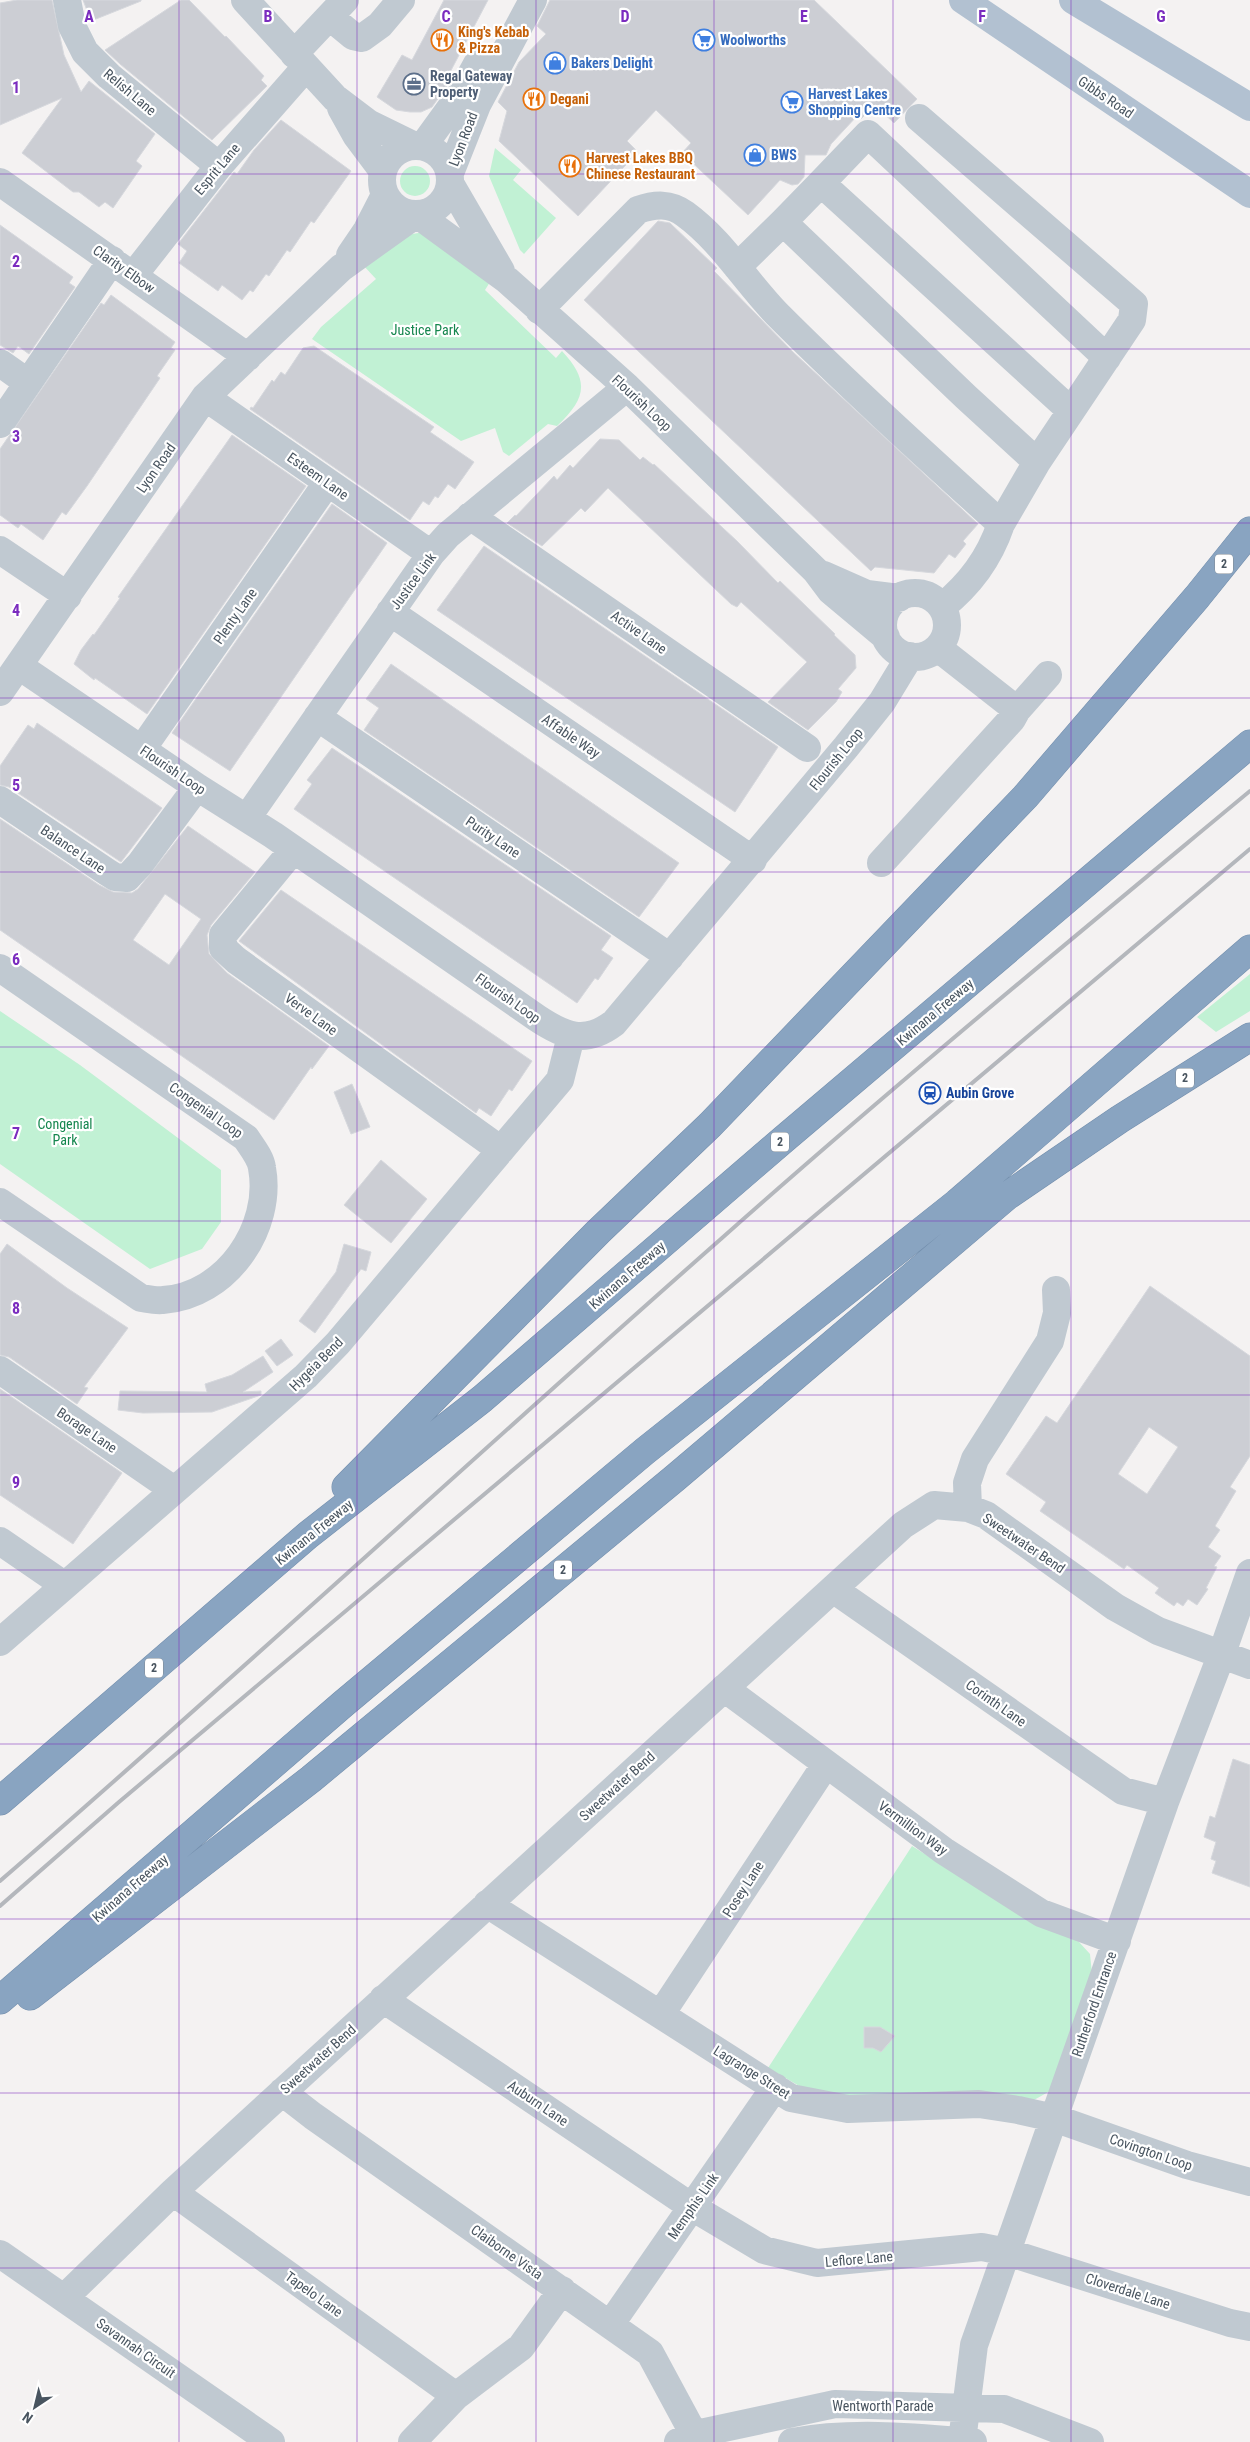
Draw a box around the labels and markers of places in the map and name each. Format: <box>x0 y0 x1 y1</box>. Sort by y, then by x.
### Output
place label: King's Kebab & Pizza <box>458 24 529 56</box>
restaurant icon: King's Kebab & Pizza <box>430 28 454 52</box>
supermarket icon: Woolworths <box>692 28 716 52</box>
place label: Woolworths <box>720 32 786 48</box>
shop icon: Bakers Delight <box>543 51 567 75</box>
place label: Bakers Delight <box>571 55 653 71</box>
place label: Regal Gateway Property <box>430 68 513 100</box>
office icon: Regal Gateway Property <box>402 72 426 96</box>
place label: Harvest Lakes Shopping Centre <box>808 86 901 118</box>
restaurant icon: Degani <box>522 87 546 111</box>
supermarket icon: Harvest Lakes Shopping Centre <box>780 90 804 114</box>
place label: Degani <box>550 91 589 107</box>
shop icon: BWS <box>743 143 767 167</box>
place label: BWS <box>771 147 797 163</box>
place label: Harvest Lakes BBQ Chinese Restaurant <box>586 150 695 182</box>
restaurant icon: Harvest Lakes BBQ Chinese Restaurant <box>558 154 582 178</box>
station icon: Aubin Grove <box>918 1081 942 1105</box>
place label: Aubin Grove <box>946 1085 1014 1101</box>

